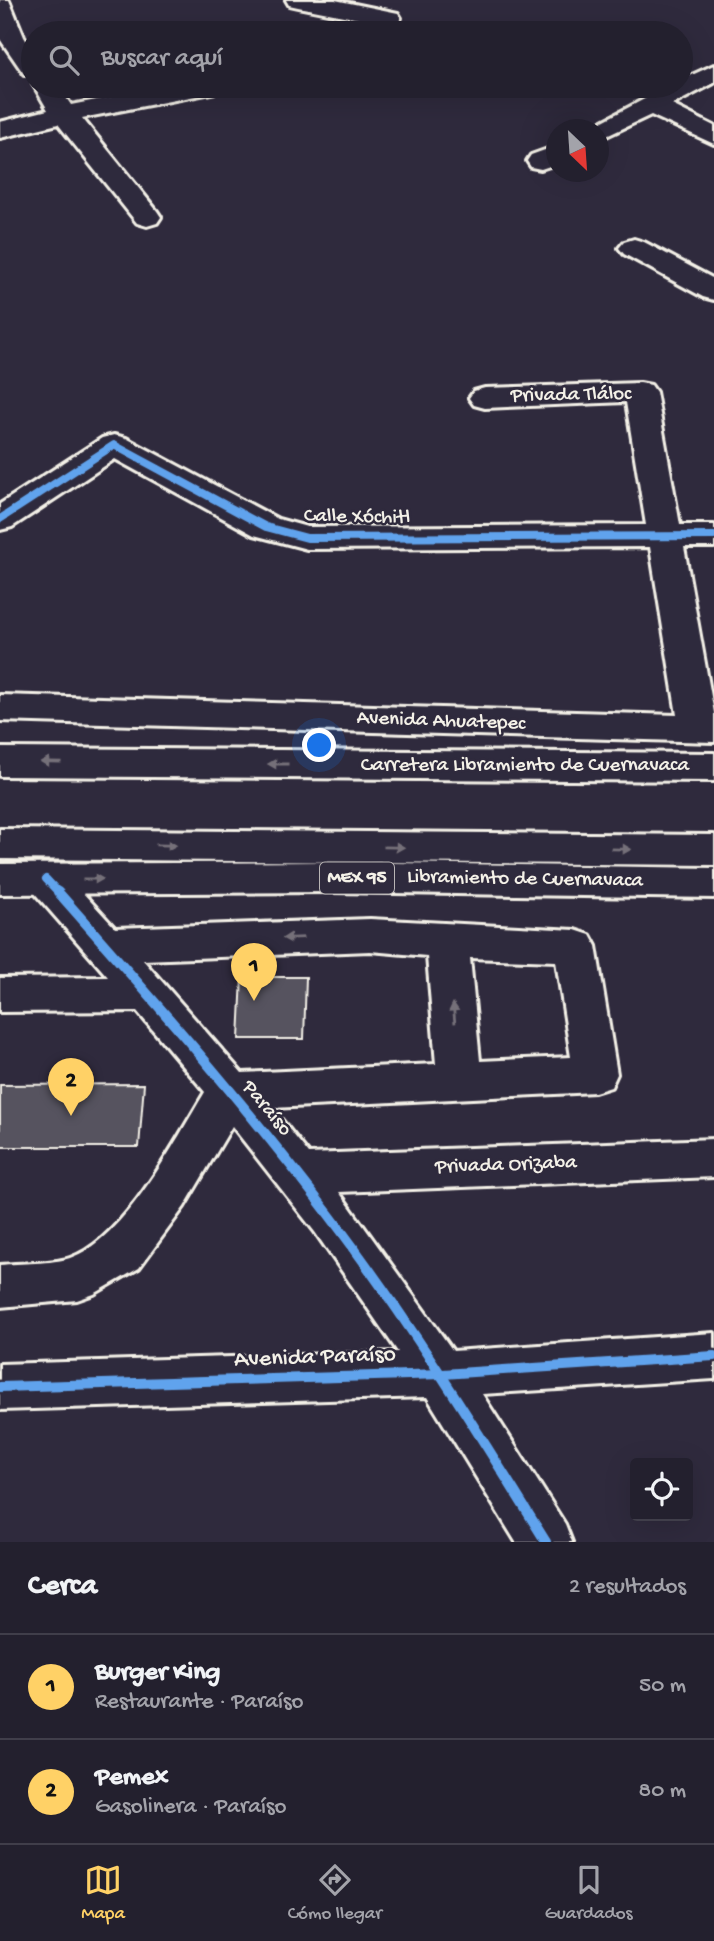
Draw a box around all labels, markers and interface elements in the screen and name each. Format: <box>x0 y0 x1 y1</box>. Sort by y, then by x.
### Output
search box <box>21 21 693 98</box>
icon: search <box>45 41 83 79</box>
text: Buscar aquí <box>101 44 223 75</box>
north arrow <box>546 119 609 182</box>
street label: Privada Tláloc <box>510 382 632 410</box>
street label: Calle Xóchitl <box>304 505 410 531</box>
street label: Avenida Ahuatepec <box>356 707 527 737</box>
your location <box>302 728 336 762</box>
street label: Carretera Libramiento de Cuernavaca <box>361 754 691 779</box>
one-way arrow <box>40 756 62 768</box>
one-way arrow <box>267 758 289 770</box>
one-way arrow <box>155 839 177 851</box>
one-way arrow <box>383 841 405 853</box>
one-way arrow <box>610 843 632 855</box>
road number: MEX 95 <box>320 862 394 894</box>
street label: Libramiento de Cuernavaca <box>407 865 645 895</box>
one-way arrow <box>82 873 104 885</box>
one-way arrow <box>281 932 303 944</box>
pin: 1 <box>231 943 277 1001</box>
one-way arrow <box>448 1002 459 1024</box>
pin: 2 <box>48 1058 94 1116</box>
street label: Paraíso <box>235 1075 297 1142</box>
street label: Privada Orizaba <box>434 1151 579 1181</box>
street label: Avenida Paraíso <box>234 1341 396 1375</box>
map controls <box>630 1458 693 1521</box>
button: locate <box>630 1458 693 1521</box>
text: Cerca <box>28 1570 97 1605</box>
text: 2 resultados <box>569 1574 686 1601</box>
text: Burger King <box>95 1658 220 1689</box>
text: 1 <box>46 1673 56 1700</box>
text: 50 m <box>639 1673 686 1700</box>
text: Restaurante · Paraíso <box>95 1689 303 1716</box>
text: Pemex <box>95 1763 168 1794</box>
text: 2 <box>45 1778 57 1805</box>
text: 80 m <box>639 1778 686 1805</box>
text: Gasolinera · Paraíso <box>95 1794 286 1821</box>
tab: Mapa <box>81 1861 125 1926</box>
tab: Cómo llegar <box>288 1861 382 1926</box>
tab: Guardados <box>545 1861 633 1926</box>

